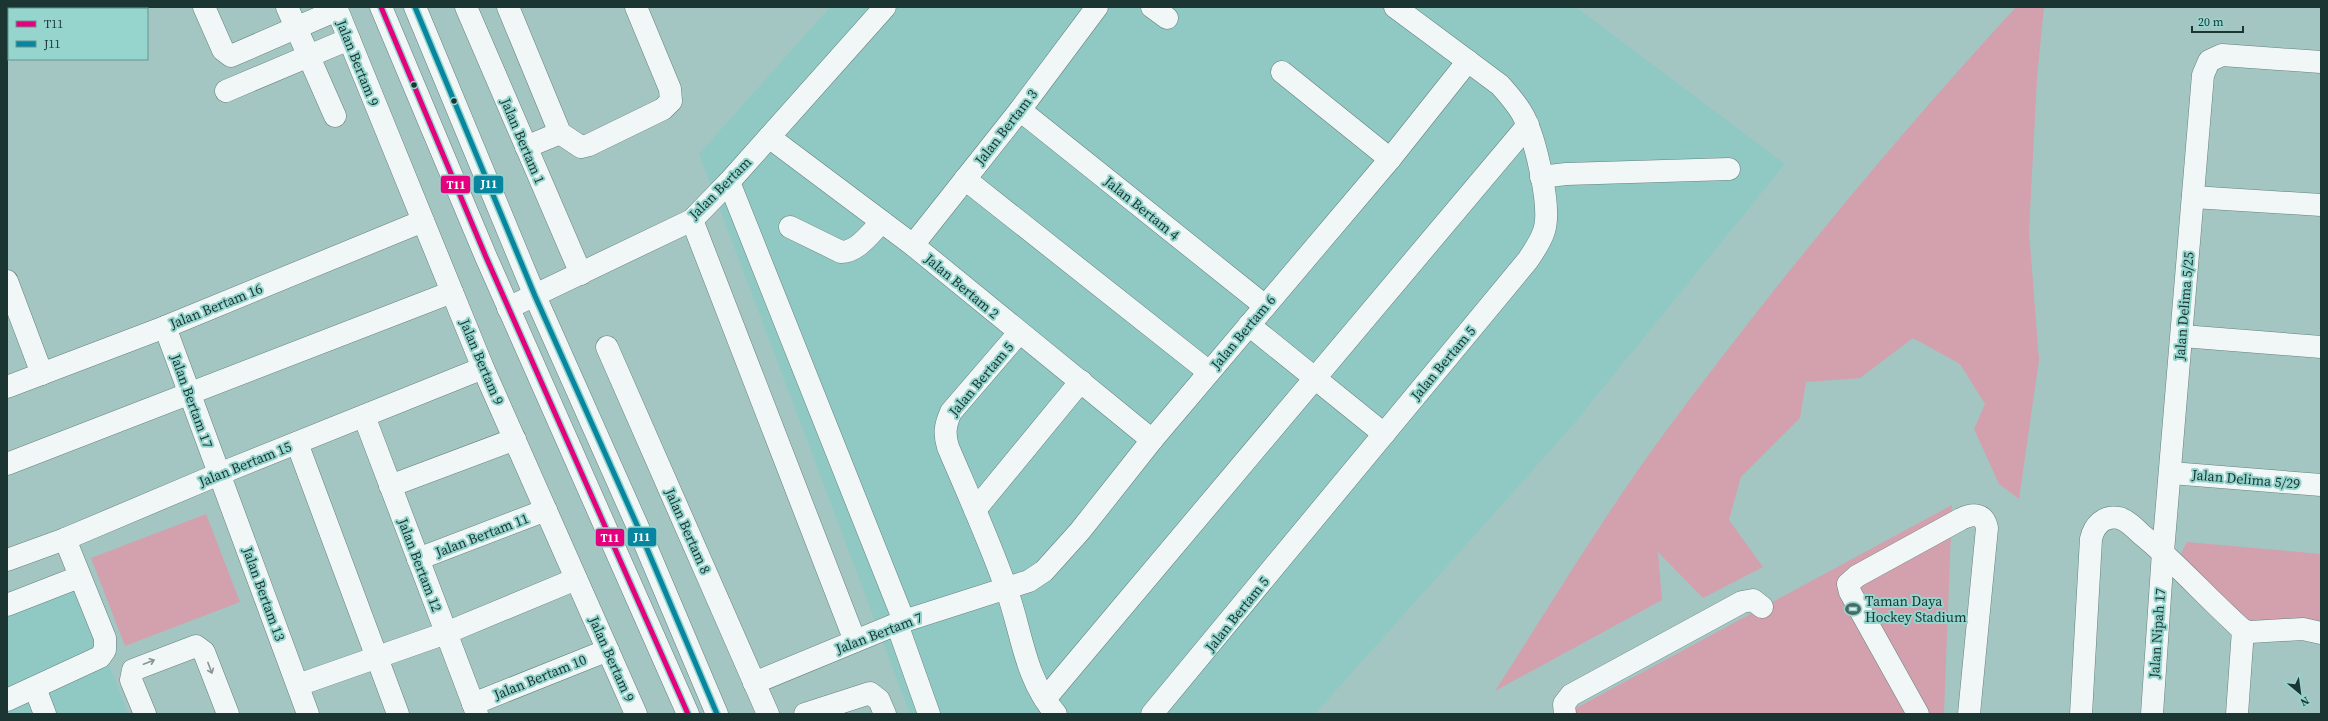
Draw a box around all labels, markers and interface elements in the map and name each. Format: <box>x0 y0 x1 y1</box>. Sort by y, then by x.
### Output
legend <box>8 8 148 60</box>
scale bar <box>2192 8 2243 34</box>
text: 20 m <box>2198 14 2224 30</box>
text: T11 <box>44 16 63 32</box>
street label: Jalan Bertam 9 <box>331 16 384 109</box>
text: J11 <box>43 36 61 52</box>
unlabelled marker <box>409 80 419 90</box>
street label: Jalan Bertam 3 <box>969 85 1042 170</box>
street label: Jalan Bertam 1 <box>496 94 550 187</box>
unlabelled marker <box>449 96 459 106</box>
street label: Jalan Bertam <box>684 152 756 224</box>
street label: Jalan Bertam 4 <box>1099 171 1184 245</box>
line badge: T11 <box>440 175 471 194</box>
line badge: J11 <box>473 175 504 194</box>
text: J11 <box>480 177 497 192</box>
text: T11 <box>447 178 465 193</box>
street label: Jalan Bertam 2 <box>920 248 1003 323</box>
street label: Jalan Delima 5/25 <box>2169 251 2199 362</box>
street label: Jalan Bertam 16 <box>166 278 265 334</box>
street label: Jalan Bertam 6 <box>1205 291 1280 374</box>
street label: Jalan Bertam 9 <box>455 315 509 408</box>
street label: Jalan Bertam 5 <box>1405 322 1480 405</box>
street label: Jalan Bertam 5 <box>943 338 1018 421</box>
street label: Jalan Bertam 17 <box>165 350 218 451</box>
street label: Jalan Bertam 15 <box>195 436 294 492</box>
street label: Jalan Delima 5/29 <box>2190 464 2301 494</box>
street label: Jalan Bertam 8 <box>660 484 716 577</box>
street label: Jalan Bertam 11 <box>432 508 532 562</box>
street label: Jalan Bertam 12 <box>393 515 447 615</box>
line badge: J11 <box>627 527 657 547</box>
line badge: T11 <box>595 528 625 547</box>
text: J11 <box>633 530 650 545</box>
text: T11 <box>601 531 619 546</box>
street label: Jalan Bertam 13 <box>237 543 290 644</box>
street label: Jalan Bertam 5 <box>1200 572 1274 657</box>
street label: Jalan Nipah 17 <box>2144 587 2170 680</box>
place label: Taman Daya Hockey Stadium <box>1865 591 1967 627</box>
sports icon: Taman Daya Hockey Stadium <box>1844 600 1862 618</box>
street label: Jalan Bertam 7 <box>832 607 925 659</box>
street label: Jalan Bertam 9 <box>584 612 640 705</box>
street label: Jalan Bertam 10 <box>490 649 589 705</box>
one-way arrow <box>142 658 154 666</box>
one-way arrow <box>207 662 215 674</box>
north arrow <box>2280 673 2320 713</box>
text: N <box>2297 693 2312 710</box>

